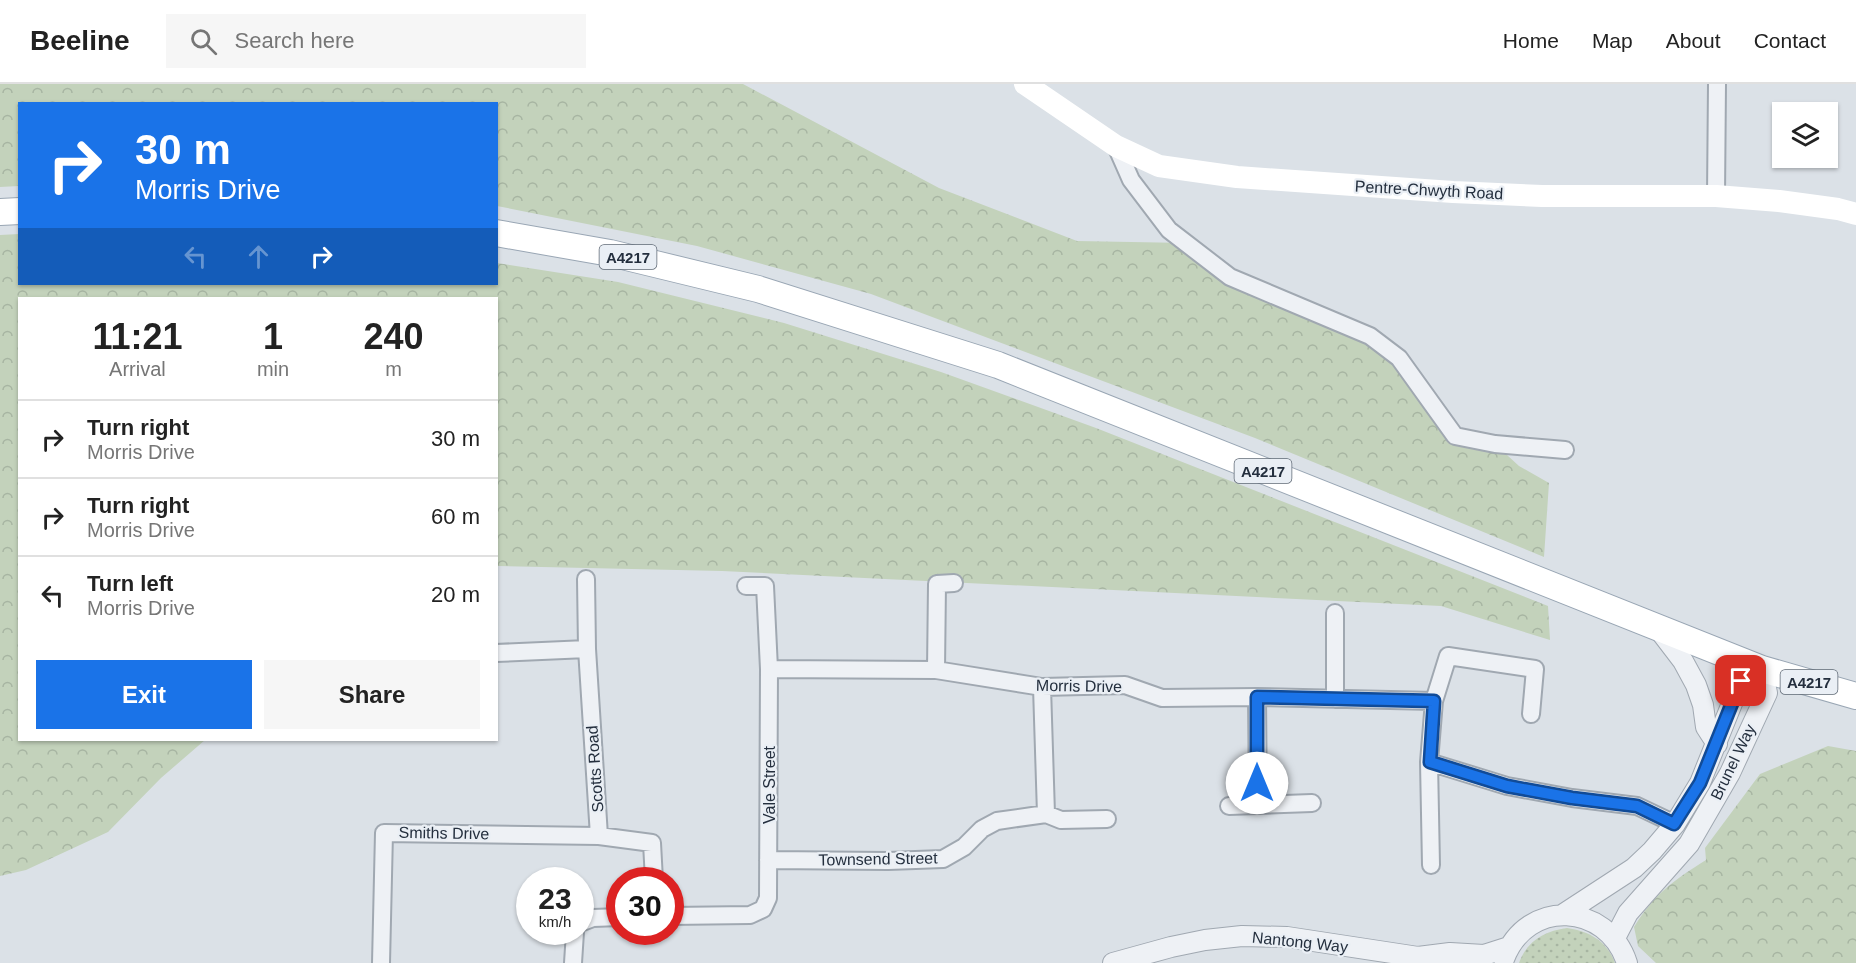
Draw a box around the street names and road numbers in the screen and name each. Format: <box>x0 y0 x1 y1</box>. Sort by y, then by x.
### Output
street label: Pentre-Chwyth Road <box>1354 178 1504 202</box>
road number: A4217 <box>600 245 656 269</box>
road number: A4217 <box>1234 459 1292 483</box>
road number: A4217 <box>1780 670 1838 694</box>
street label: Morris Drive <box>1036 677 1122 695</box>
street label: Brunel Way <box>1707 721 1759 803</box>
street label: Scotts Road <box>583 725 607 813</box>
street label: Vale Street <box>761 745 778 824</box>
street label: Smiths Drive <box>399 824 490 842</box>
street label: Townsend Street <box>818 849 938 869</box>
street label: Nantong Way <box>1251 929 1349 955</box>

